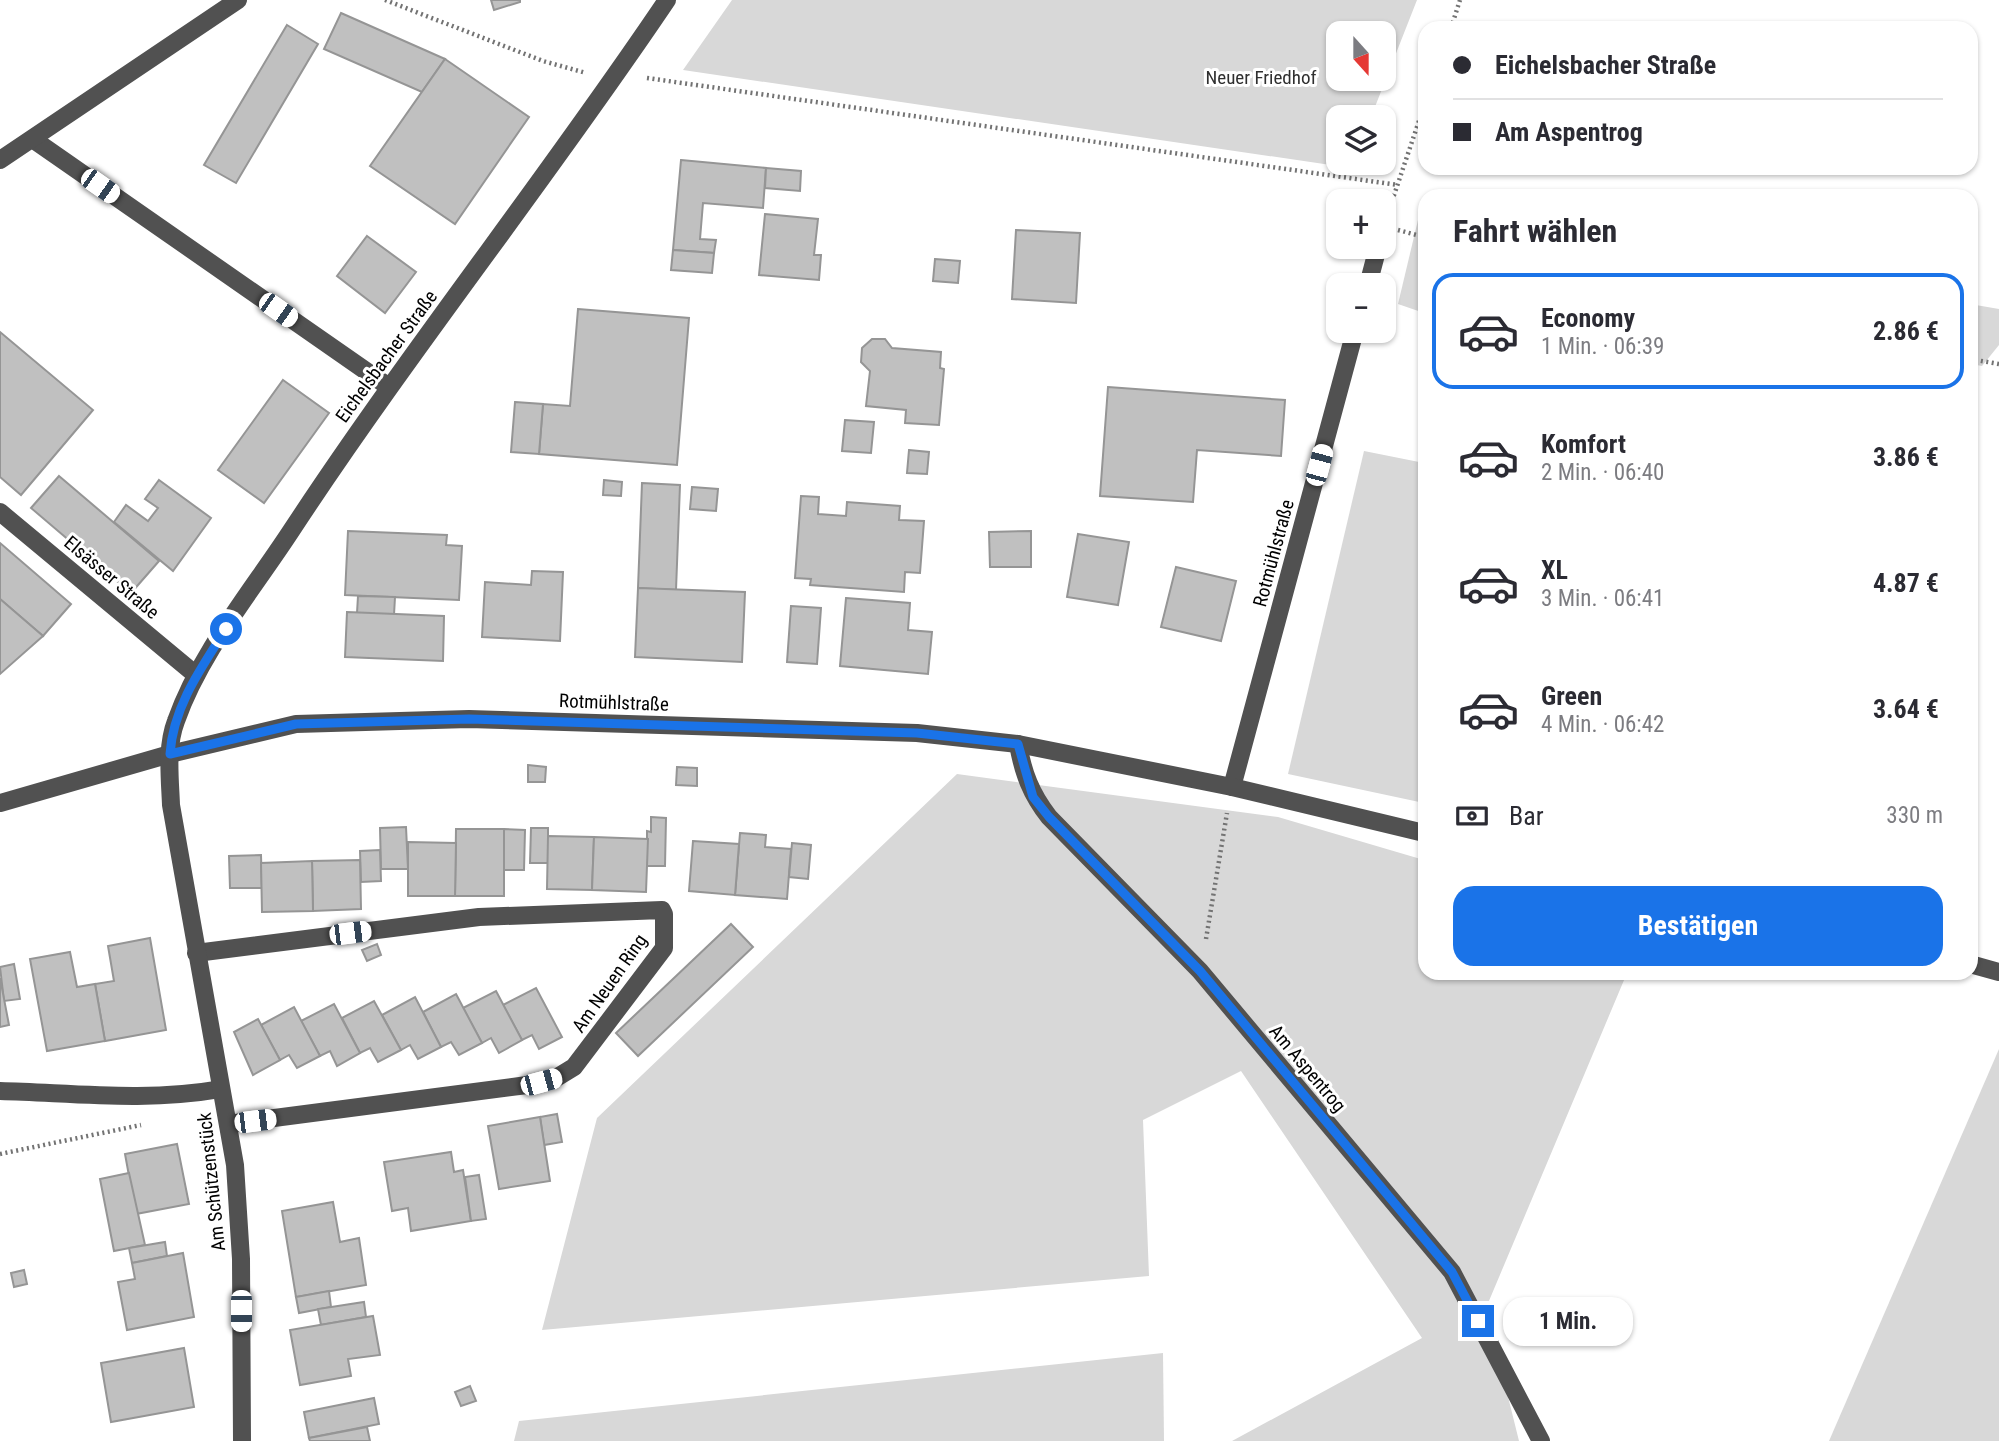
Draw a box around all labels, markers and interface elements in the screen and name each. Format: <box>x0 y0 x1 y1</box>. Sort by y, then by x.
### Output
north arrow <box>1326 21 1396 91</box>
map controls <box>1326 21 1396 343</box>
text: Eichelsbacher Straße <box>1495 50 1716 80</box>
park label: Neuer Friedhof <box>1205 66 1317 89</box>
button: layers <box>1326 105 1396 175</box>
text: Am Aspentrog <box>1495 117 1643 147</box>
car <box>77 165 124 207</box>
button: + <box>1326 189 1396 259</box>
text: Fahrt wählen <box>1453 212 1617 250</box>
button: − <box>1326 273 1396 343</box>
street label: Eichelsbacher Straße <box>331 286 442 427</box>
car <box>255 289 302 331</box>
icon: car <box>1457 300 1520 363</box>
text: Economy <box>1541 303 1635 333</box>
text: 2.86 € <box>1873 316 1939 346</box>
text: 1 Min. · 06:39 <box>1541 333 1664 360</box>
icon: car <box>1457 426 1520 489</box>
text: Komfort <box>1541 429 1626 459</box>
car <box>1304 442 1335 488</box>
text: 3.86 € <box>1873 442 1939 472</box>
text: 2 Min. · 06:40 <box>1541 459 1664 486</box>
street label: Rotmühlstraße <box>1248 497 1299 609</box>
street label: Elsässer Straße <box>60 531 164 624</box>
icon: car <box>1457 552 1520 615</box>
text: XL <box>1541 555 1568 585</box>
text: 4.87 € <box>1873 568 1939 598</box>
text: 3 Min. · 06:41 <box>1541 585 1664 612</box>
route start <box>210 613 242 645</box>
icon: car <box>1457 678 1520 741</box>
text: Green <box>1541 681 1602 711</box>
street label: Rotmühlstraße <box>559 689 669 716</box>
text: 3.64 € <box>1873 694 1939 724</box>
text: 4 Min. · 06:42 <box>1541 711 1664 738</box>
icon: cash <box>1453 797 1491 835</box>
text: Bar <box>1509 801 1544 831</box>
text: 330 m <box>1886 802 1943 829</box>
button: Bestätigen <box>1453 886 1943 966</box>
car <box>328 920 373 946</box>
street label: Am Neuen Ring <box>567 930 652 1037</box>
street label: Am Aspentrog <box>1264 1020 1351 1117</box>
car <box>518 1066 565 1098</box>
car <box>233 1108 278 1134</box>
street label: Am Schützenstück <box>193 1111 230 1252</box>
car <box>231 1290 252 1332</box>
callout: 1 Min. <box>1502 1296 1632 1346</box>
route end <box>1462 1305 1494 1337</box>
text: 1 Min. <box>1539 1308 1597 1335</box>

